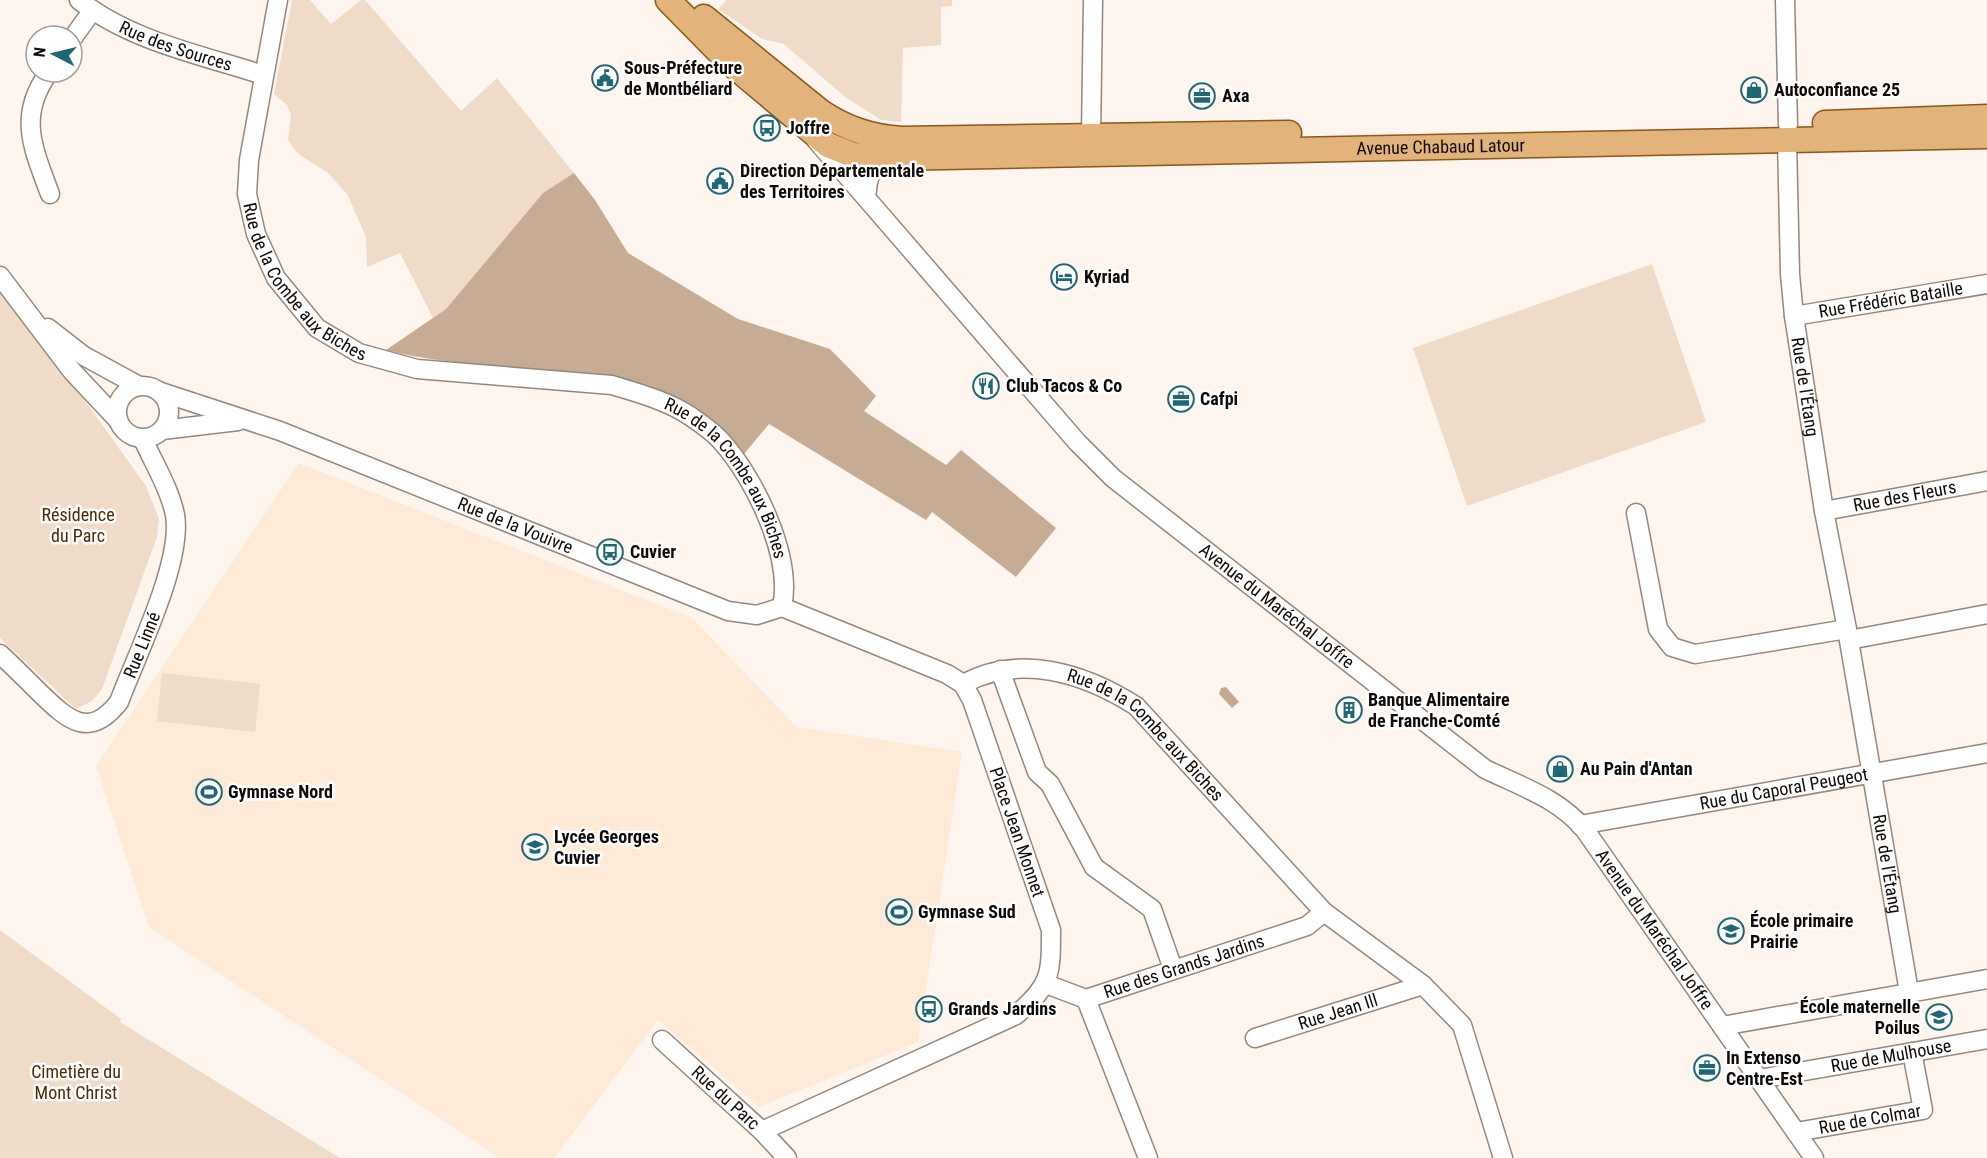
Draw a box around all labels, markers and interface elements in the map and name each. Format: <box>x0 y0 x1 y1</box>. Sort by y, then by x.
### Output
street label: Rue des Sources <box>116 16 235 75</box>
north arrow <box>24 24 84 84</box>
text: N <box>30 46 50 58</box>
place label: Sous-Préfecture de Montbéliard <box>624 57 743 99</box>
public building icon: Sous-Préfecture de Montbéliard <box>590 63 620 93</box>
shop icon: Autoconfiance 25 <box>1739 75 1769 105</box>
place label: Autoconfiance 25 <box>1774 79 1900 100</box>
office icon: Axa <box>1187 81 1217 111</box>
place label: Axa <box>1222 85 1249 106</box>
bus stop icon: Joffre <box>752 113 782 143</box>
place label: Joffre <box>786 117 830 138</box>
street label: Avenue Chabaud Latour <box>1356 134 1526 159</box>
place label: Direction Départementale des Territoires <box>740 160 924 202</box>
public building icon: Direction Départementale des Territoires <box>705 166 735 196</box>
street label: Rue de la Combe aux Biches <box>239 200 368 364</box>
hotel icon: Kyriad <box>1049 262 1079 292</box>
place label: Kyriad <box>1084 266 1130 287</box>
street label: Rue Frédéric Bataille <box>1817 277 1964 322</box>
street label: Rue de l'Étang <box>1787 336 1823 438</box>
restaurant icon: Club Tacos & Co <box>971 371 1001 401</box>
place label: Club Tacos & Co <box>1006 375 1122 396</box>
office icon: Cafpi <box>1166 384 1196 414</box>
place label: Cafpi <box>1200 388 1238 409</box>
street label: Rue de la Combe aux Biches <box>661 393 791 561</box>
street label: Rue des Fleurs <box>1851 476 1958 515</box>
street label: Rue de la Vouivre <box>455 493 576 558</box>
park label: Résidence du Parc <box>41 504 115 546</box>
bus stop icon: Cuvier <box>595 537 625 567</box>
street label: Avenue du Maréchal Joffre <box>1196 539 1359 673</box>
place label: Cuvier <box>630 541 676 562</box>
street label: Rue Linné <box>119 609 164 681</box>
street label: Rue de la Combe aux Biches <box>1065 664 1228 805</box>
place label: Banque Alimentaire de Franche-Comté <box>1368 689 1510 731</box>
building icon: Banque Alimentaire de Franche-Comté <box>1334 695 1364 725</box>
shop icon: Au Pain d'Antan <box>1545 754 1575 784</box>
place label: Au Pain d'Antan <box>1580 758 1693 779</box>
street label: Rue du Caporal Peugeot <box>1698 763 1869 814</box>
street label: Place Jean Monnet <box>985 764 1050 900</box>
sports icon: Gymnase Nord <box>194 777 224 807</box>
place label: Gymnase Nord <box>228 781 333 802</box>
street label: Rue de l'Étang <box>1869 813 1906 915</box>
place label: Lycée Georges Cuvier <box>554 826 659 868</box>
school or university icon: Lycée Georges Cuvier <box>520 832 550 862</box>
street label: Avenue du Maréchal Joffre <box>1592 845 1718 1013</box>
sports icon: Gymnase Sud <box>884 897 914 927</box>
place label: Gymnase Sud <box>918 901 1016 922</box>
place label: École primaire Prairie <box>1750 910 1854 952</box>
school or university icon: École primaire Prairie <box>1716 916 1746 946</box>
street label: Rue des Grands Jardins <box>1101 930 1267 1002</box>
street label: Rue Jean Ill <box>1295 989 1380 1034</box>
bus stop icon: Grands Jardins <box>914 994 944 1024</box>
place label: École maternelle Poilus <box>1800 996 1920 1038</box>
place label: Grands Jardins <box>948 998 1056 1019</box>
school or university icon: École maternelle Poilus <box>1924 1002 1954 1032</box>
street label: Rue de Mulhouse <box>1829 1034 1953 1076</box>
place label: In Extenso Centre-Est <box>1726 1047 1803 1089</box>
office icon: In Extenso Centre-Est <box>1692 1053 1722 1083</box>
park label: Cimetière du Mont Christ <box>31 1061 121 1103</box>
street label: Rue du Parc <box>688 1061 764 1134</box>
street label: Rue de Colmar <box>1817 1099 1923 1138</box>

